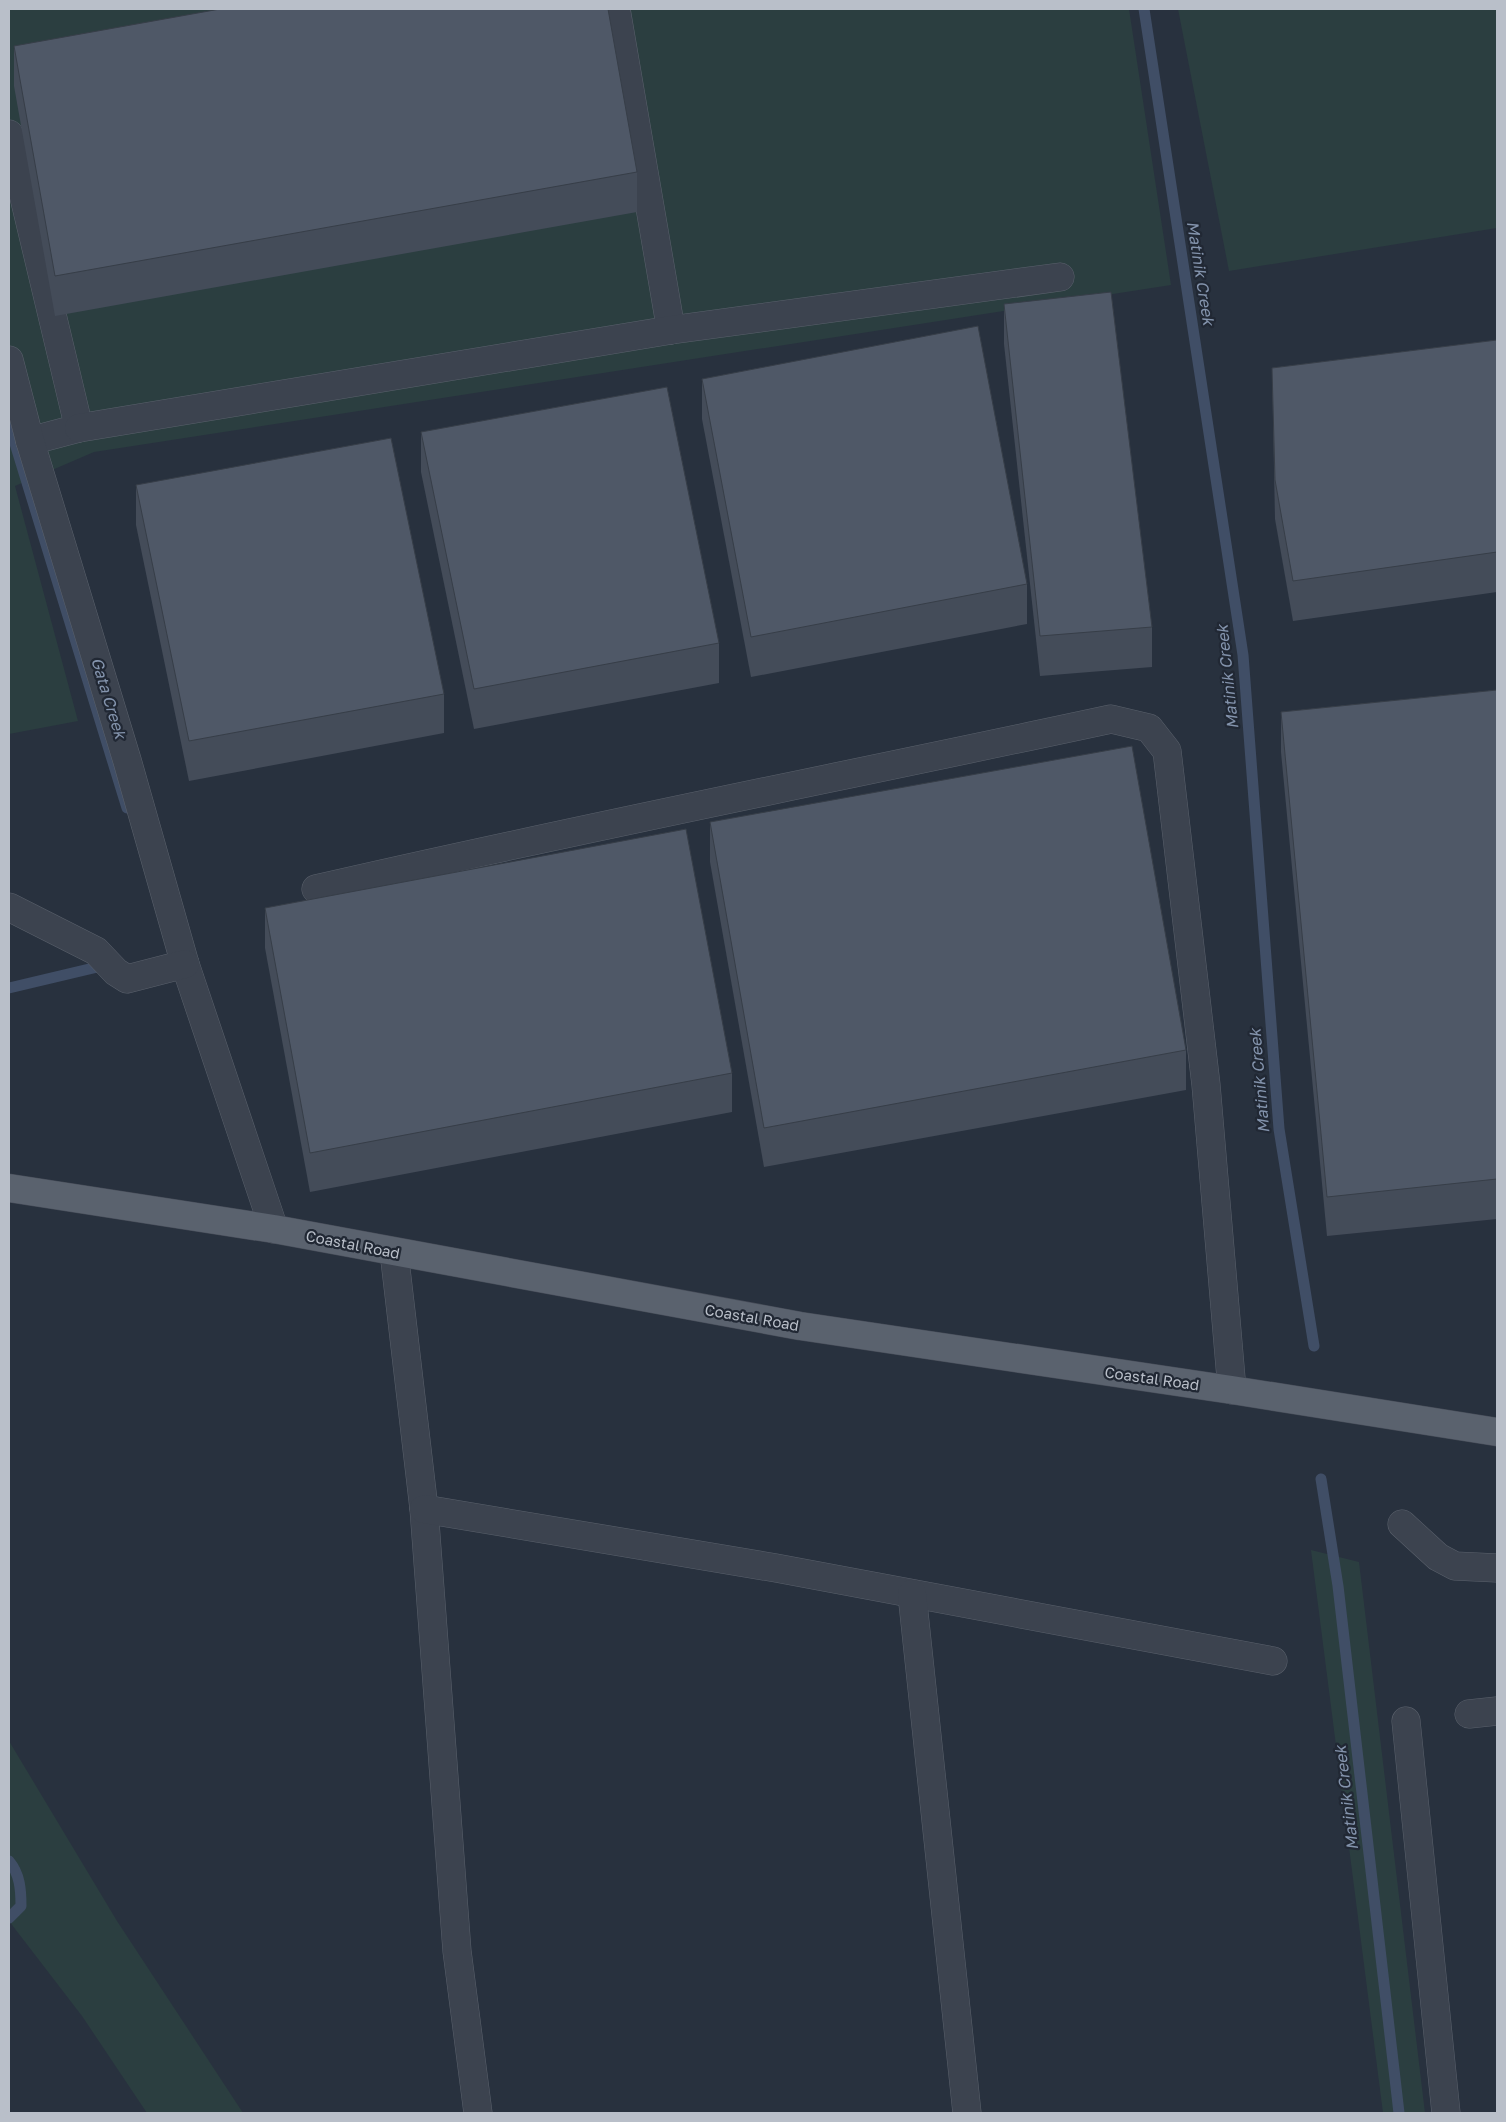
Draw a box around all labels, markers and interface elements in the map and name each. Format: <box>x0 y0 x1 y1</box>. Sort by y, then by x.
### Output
water label: Matinik Creek <box>1183 220 1219 328</box>
water label: Matinik Creek <box>1211 622 1242 730</box>
water label: Gata Creek <box>87 655 131 743</box>
water label: Matinik Creek <box>1244 1026 1274 1134</box>
street label: Coastal Road <box>304 1226 402 1262</box>
street label: Coastal Road <box>703 1300 801 1334</box>
street label: Coastal Road <box>1104 1362 1200 1394</box>
water label: Matinik Creek <box>1329 1743 1362 1851</box>

